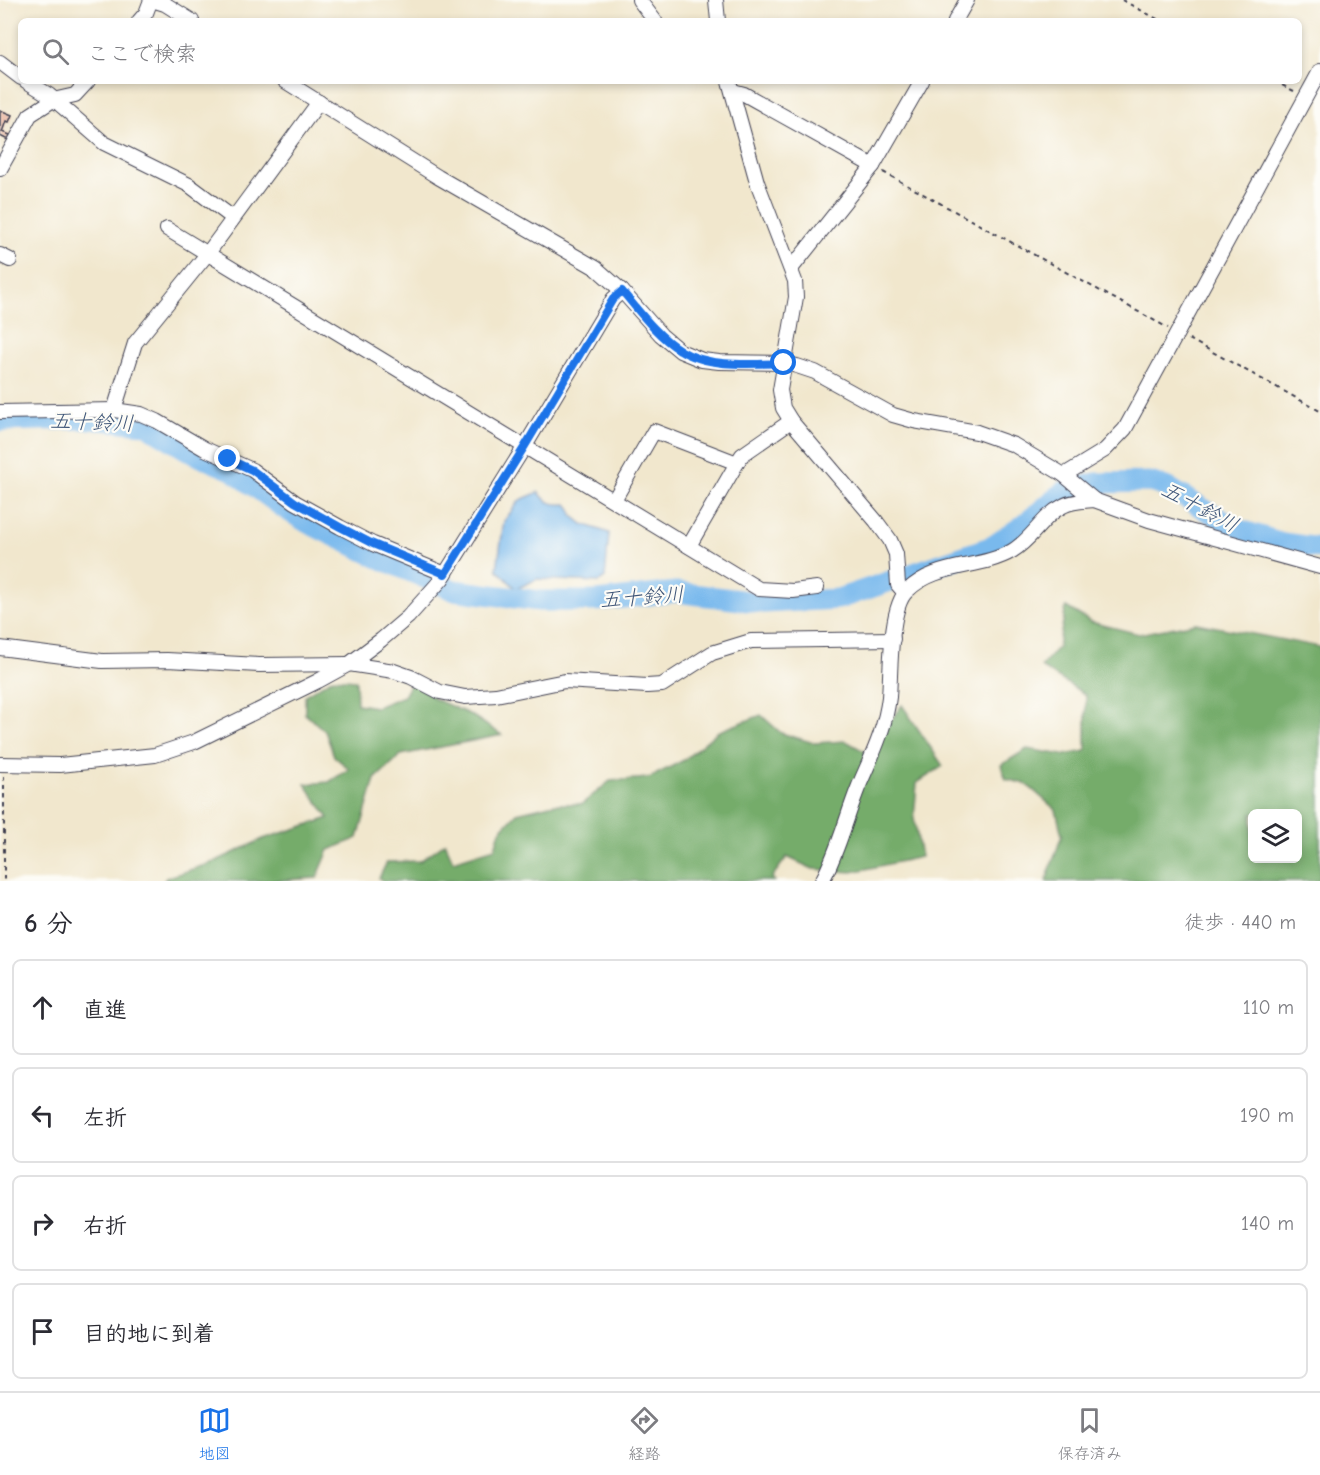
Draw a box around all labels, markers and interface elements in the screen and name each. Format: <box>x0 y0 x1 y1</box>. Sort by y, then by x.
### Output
search box <box>18 18 1302 84</box>
icon: search <box>39 35 72 68</box>
text: ここで検索 <box>87 41 197 67</box>
route start <box>770 349 796 375</box>
water label: 五十鈴川 <box>50 409 134 435</box>
route end <box>214 445 240 471</box>
water label: 五十鈴川 <box>1157 477 1243 537</box>
water label: 五十鈴川 <box>599 582 685 612</box>
map controls <box>1248 809 1302 863</box>
button: layers <box>1248 809 1302 863</box>
text: 6 分 <box>24 909 73 939</box>
text: 徒歩 · 440 m <box>1184 911 1296 934</box>
icon: ahead <box>26 991 59 1024</box>
text: 110 m <box>1243 996 1294 1019</box>
text: 直進 <box>83 997 127 1023</box>
icon: left <box>26 1099 59 1132</box>
text: 190 m <box>1240 1104 1294 1127</box>
text: 左折 <box>83 1105 127 1131</box>
icon: right <box>26 1207 59 1240</box>
text: 140 m <box>1241 1212 1294 1235</box>
text: 右折 <box>83 1213 127 1239</box>
icon: arrive <box>26 1315 59 1348</box>
text: 目的地に到着 <box>83 1321 215 1347</box>
tab: 地図 <box>198 1404 231 1464</box>
tab: 経路 <box>628 1404 661 1464</box>
tab: 保存済み <box>1058 1404 1122 1464</box>

